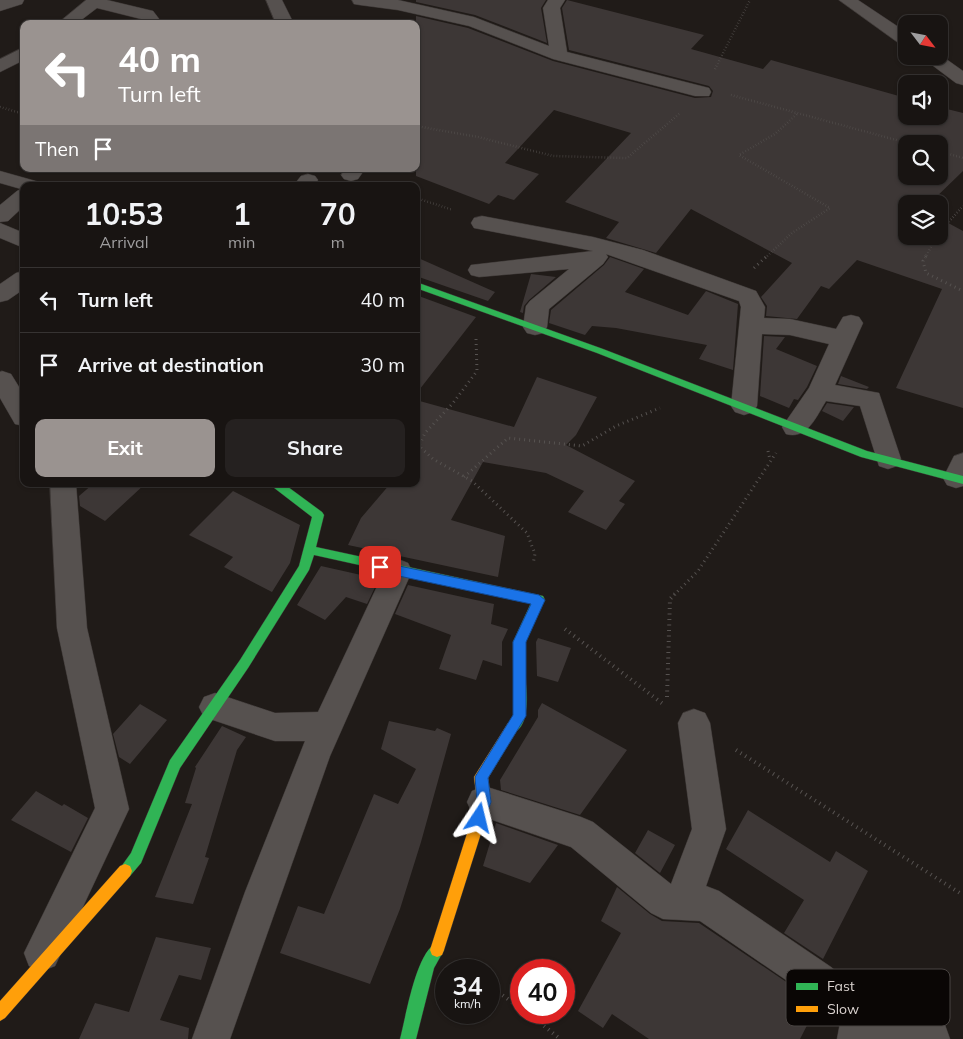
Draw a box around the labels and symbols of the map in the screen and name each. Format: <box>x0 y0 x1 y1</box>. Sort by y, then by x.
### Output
north arrow <box>898 15 948 65</box>
pin <box>359 546 401 588</box>
position arrow <box>452 791 504 843</box>
speed limit sign: 40 <box>510 959 575 1024</box>
legend <box>786 969 950 1026</box>
text: Fast <box>827 977 855 995</box>
text: Slow <box>827 1000 859 1018</box>

